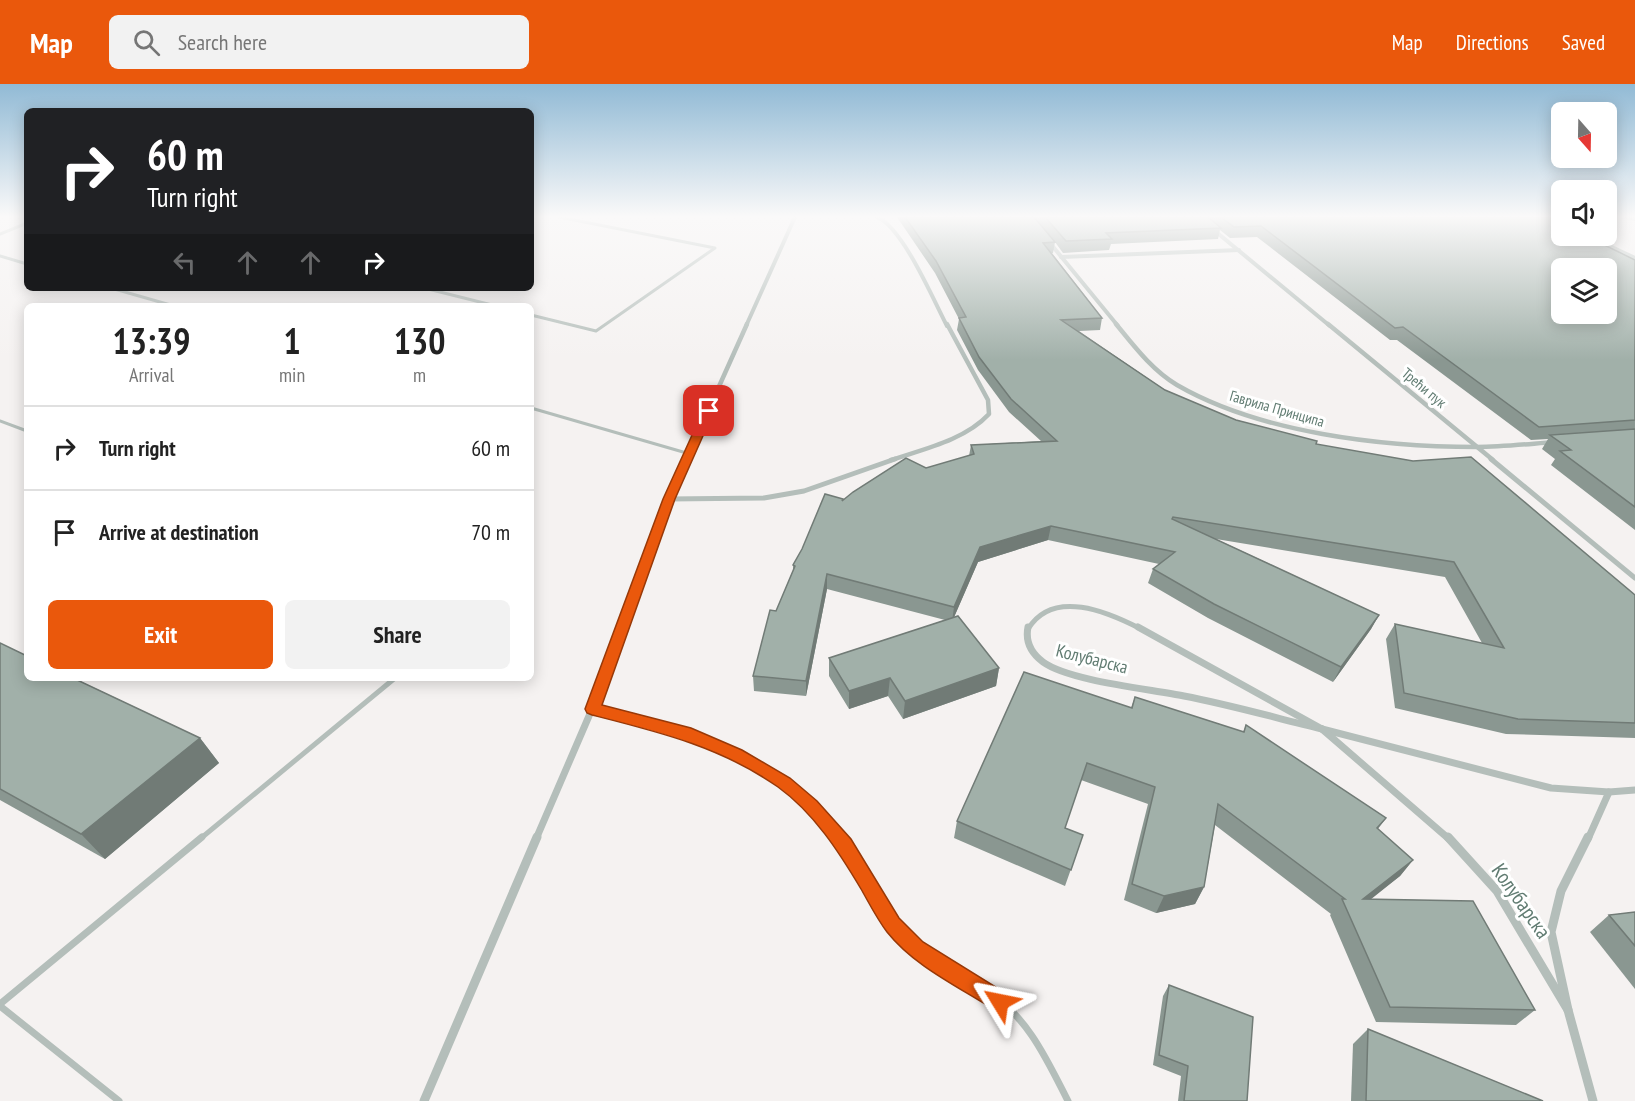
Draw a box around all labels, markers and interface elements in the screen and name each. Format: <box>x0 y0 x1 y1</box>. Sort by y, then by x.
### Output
search box <box>109 15 529 69</box>
text: Map <box>30 24 73 61</box>
icon: search <box>130 26 163 59</box>
text: Search here <box>178 28 267 56</box>
text: Map <box>1392 29 1423 56</box>
text: Directions <box>1456 29 1529 56</box>
text: Saved <box>1562 29 1605 56</box>
north arrow <box>1551 102 1617 168</box>
map controls <box>1551 102 1617 324</box>
text: 60 m <box>147 127 224 182</box>
icon: right <box>48 132 126 210</box>
text: Turn right <box>147 180 238 214</box>
button: sound <box>1551 180 1617 246</box>
icon: left <box>168 246 201 279</box>
icon: ahead <box>231 246 264 279</box>
icon: ahead <box>294 246 327 279</box>
icon: right <box>357 246 390 279</box>
button: layers <box>1551 258 1617 324</box>
text: 13:39 <box>113 317 190 364</box>
text: 1 <box>283 317 301 364</box>
text: 130 <box>394 317 445 364</box>
text: Arrival <box>129 362 174 388</box>
text: min <box>279 362 305 388</box>
text: m <box>413 362 426 388</box>
street label: Трећи пук <box>1398 364 1451 412</box>
pin <box>683 385 734 436</box>
street label: Гаврила Принципа <box>1228 386 1327 431</box>
icon: arrive <box>692 394 725 427</box>
icon: right <box>48 432 81 465</box>
text: Turn right <box>99 434 176 462</box>
text: 60 m <box>471 434 510 462</box>
icon: arrive <box>48 516 81 549</box>
text: Arrive at destination <box>99 518 259 546</box>
text: 70 m <box>471 518 510 546</box>
button: Exit <box>48 600 273 669</box>
button: Share <box>285 600 510 669</box>
street label: Колубарска <box>1054 638 1130 679</box>
street label: Колубарска <box>1486 858 1557 943</box>
position arrow <box>968 970 1032 1034</box>

